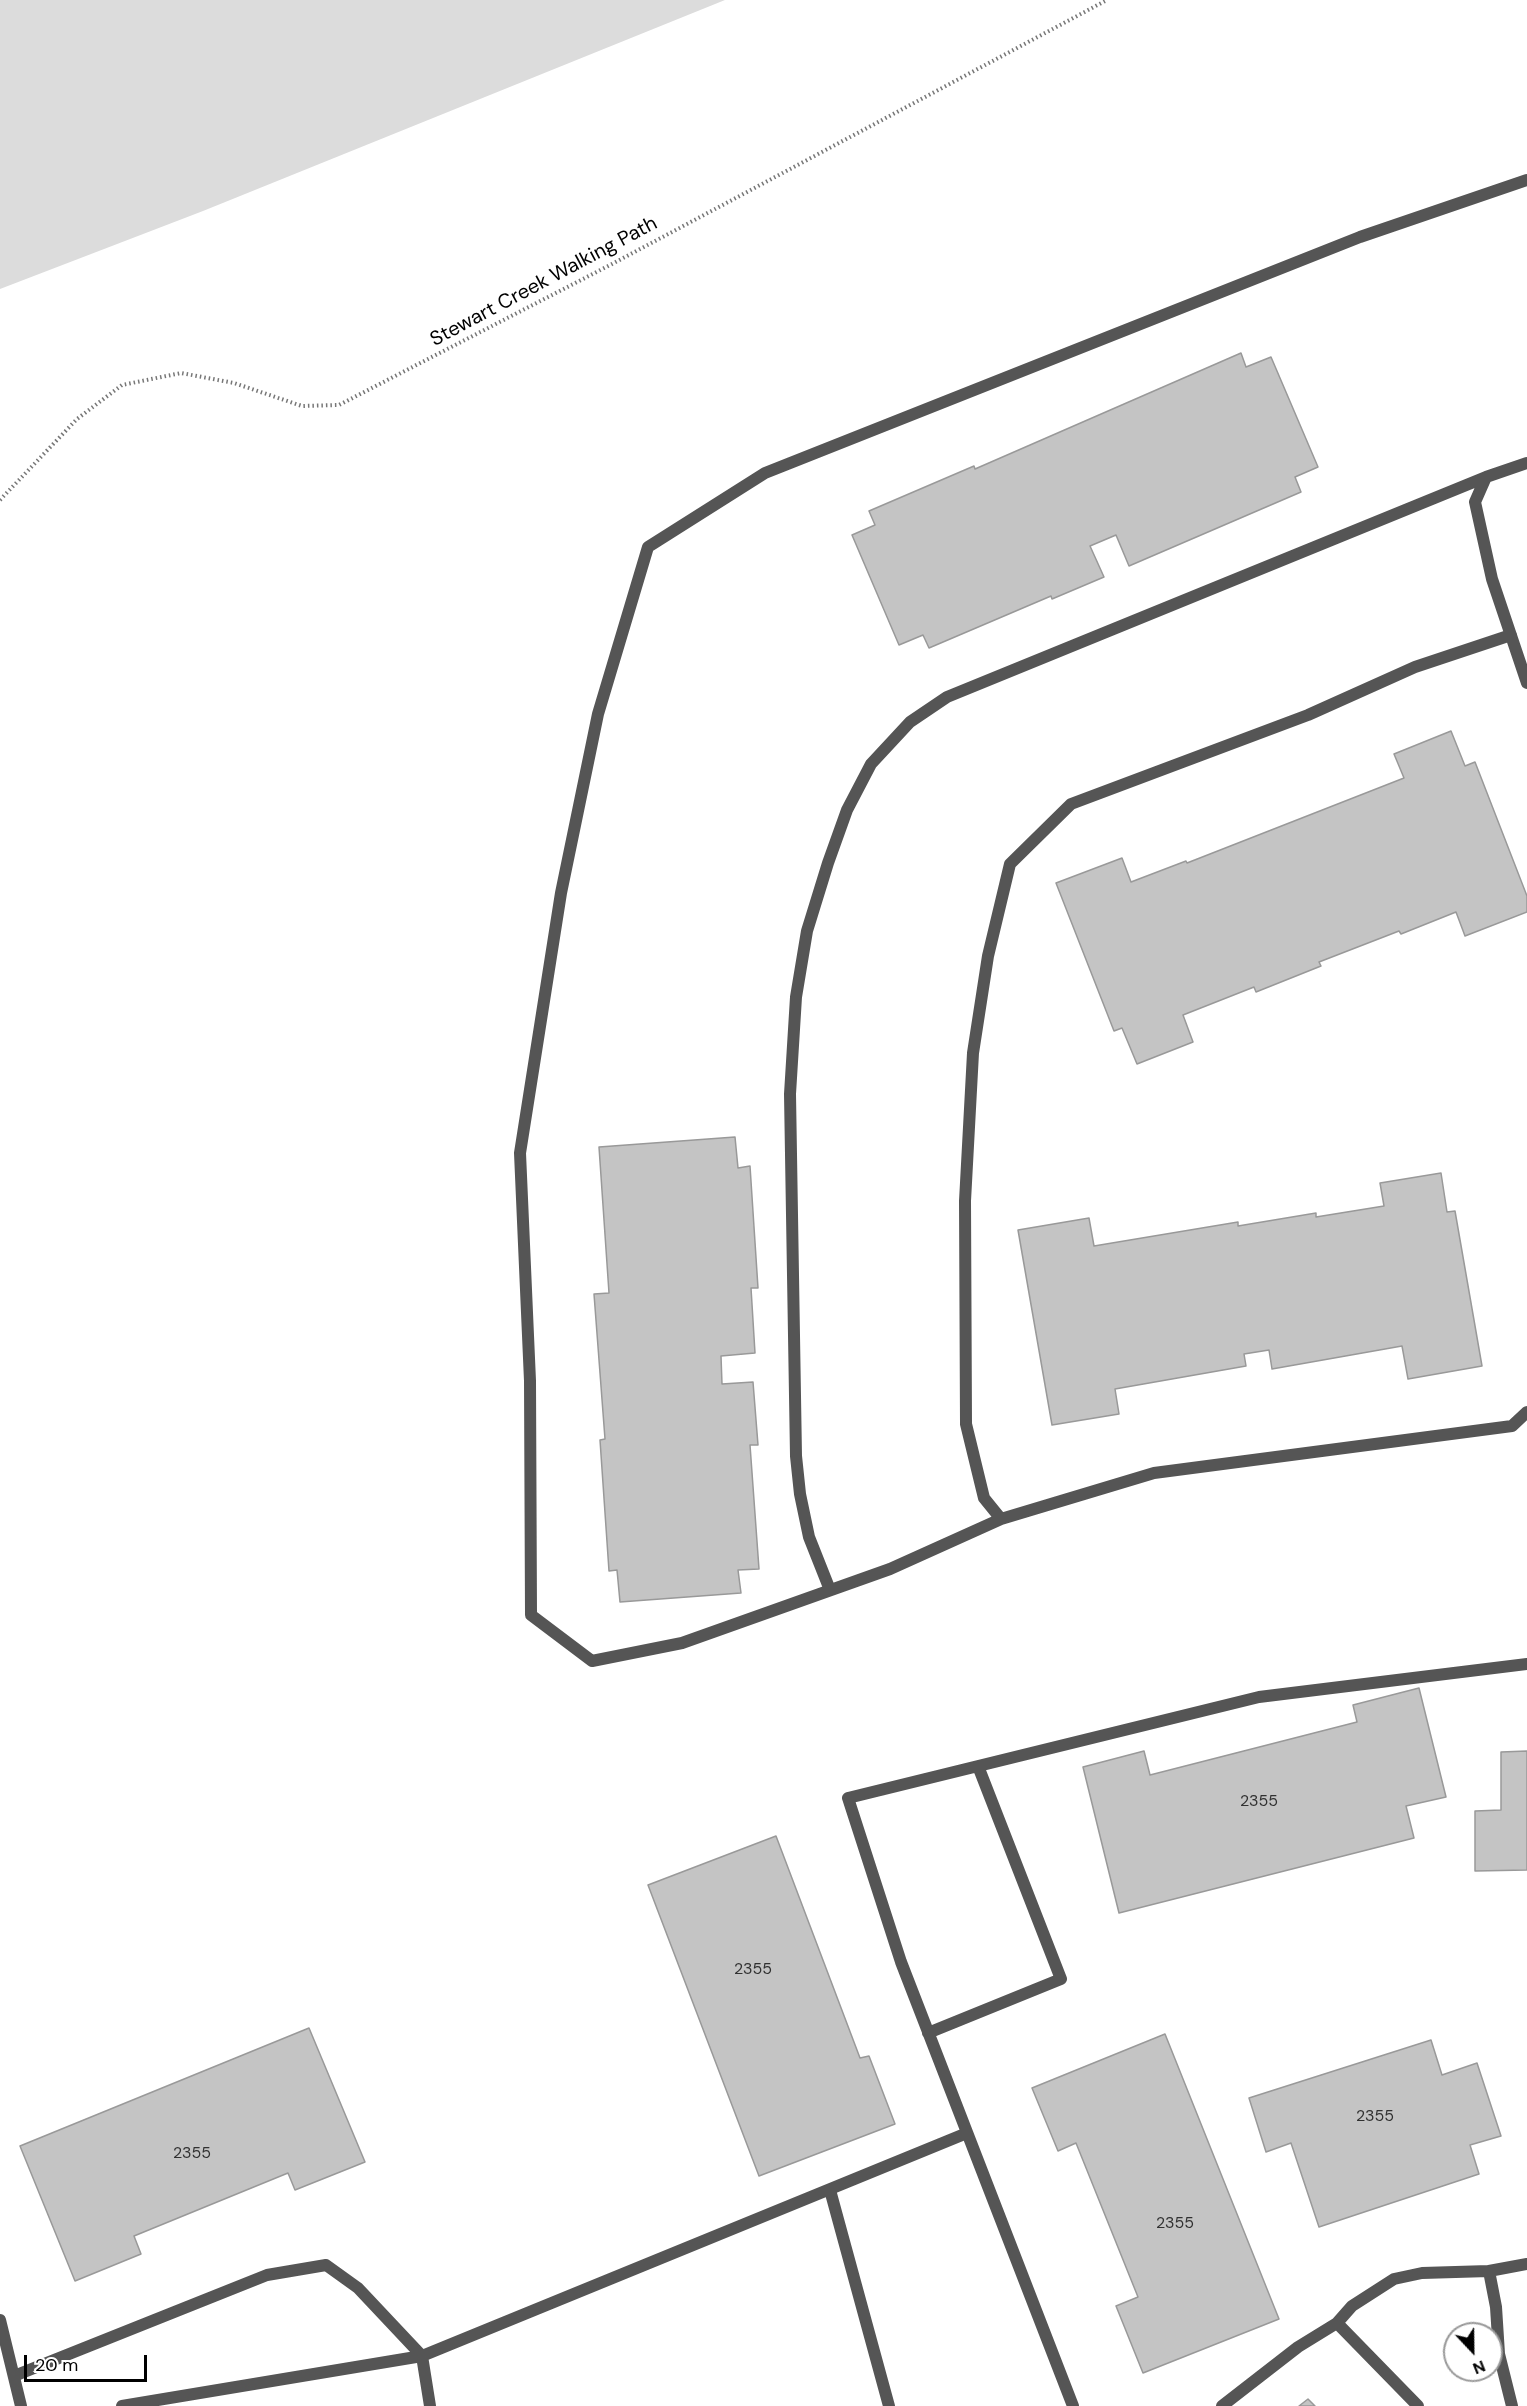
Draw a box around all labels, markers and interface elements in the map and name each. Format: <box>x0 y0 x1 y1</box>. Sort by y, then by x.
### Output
street label: Stewart Creek Walking Path <box>426 212 662 352</box>
house number: 2355 <box>1240 1792 1278 1812</box>
house number: 2355 <box>734 1960 772 1980</box>
house number: 2355 <box>1356 2107 1394 2127</box>
house number: 2355 <box>173 2144 211 2164</box>
house number: 2355 <box>1156 2214 1194 2234</box>
north arrow <box>1443 2322 1503 2382</box>
scale bar <box>27 2343 150 2381</box>
text: 20 m <box>35 2353 78 2377</box>
text: N <box>1470 2355 1489 2379</box>

